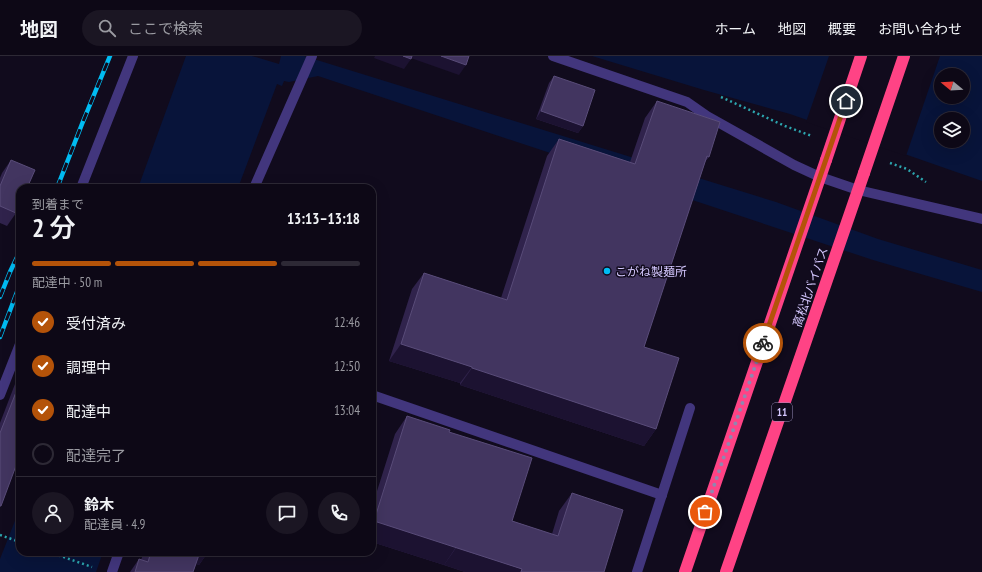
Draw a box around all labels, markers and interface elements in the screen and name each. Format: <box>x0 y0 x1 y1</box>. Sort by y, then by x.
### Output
search box <box>82 10 362 46</box>
text: 地図 <box>20 17 58 41</box>
icon: search <box>96 17 118 39</box>
text: ここで検索 <box>128 19 203 38</box>
text: ホーム <box>714 20 756 38</box>
text: 地図 <box>778 20 806 38</box>
text: 概要 <box>828 20 856 38</box>
text: お問い合わせ <box>878 20 962 38</box>
north arrow <box>934 68 970 104</box>
map controls <box>934 68 970 148</box>
pin <box>829 84 863 118</box>
icon: home <box>835 90 857 112</box>
button: layers <box>934 112 970 148</box>
text: 到着まで <box>32 196 84 213</box>
text: 13:13–13:18 <box>287 209 360 228</box>
text: 2 分 <box>32 211 76 244</box>
street label: 高松北バイパス <box>789 245 831 329</box>
place label: こがね製麺所 <box>615 264 687 279</box>
marker: こがね製麺所 <box>602 266 612 276</box>
text: 配達中 · 50 m <box>32 274 102 291</box>
icon: check <box>32 311 54 333</box>
text: 受付済み <box>66 314 126 333</box>
text: 12:46 <box>334 314 360 331</box>
courier <box>743 323 783 363</box>
icon: bike <box>752 332 774 354</box>
icon: check <box>32 355 54 377</box>
text: 調理中 <box>66 358 111 377</box>
text: 12:50 <box>334 358 360 375</box>
icon: check <box>32 399 54 421</box>
text: 配達中 <box>66 402 111 421</box>
text: 13:04 <box>334 402 360 419</box>
road number: 11 <box>772 403 792 421</box>
text: 配達完了 <box>66 446 126 465</box>
button: person <box>32 492 74 534</box>
button: chat <box>266 492 308 534</box>
button: phone <box>318 492 360 534</box>
text: 鈴木 <box>84 495 114 514</box>
pin <box>688 495 722 529</box>
icon: bag <box>694 501 716 523</box>
text: 配達員 · 4.9 <box>84 516 145 533</box>

